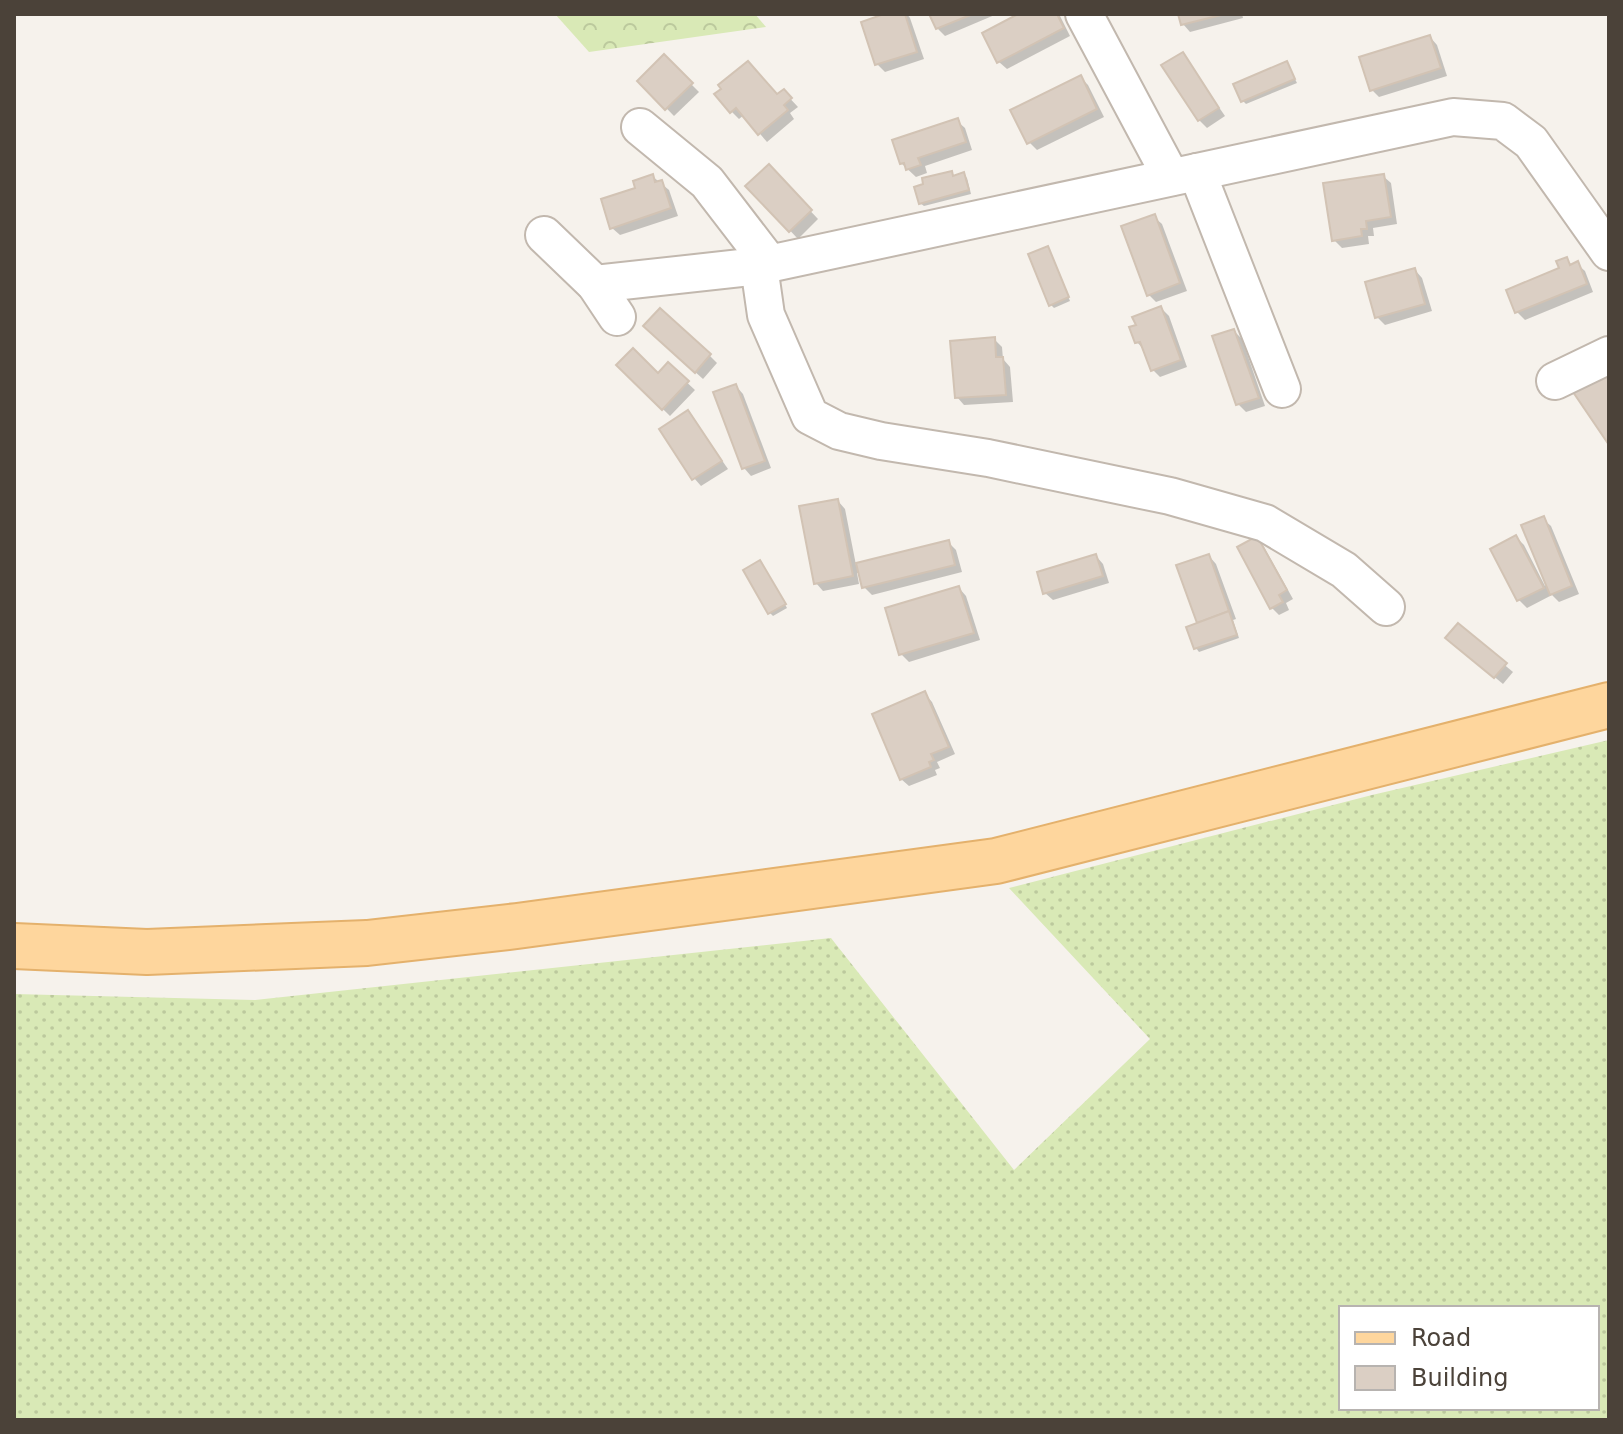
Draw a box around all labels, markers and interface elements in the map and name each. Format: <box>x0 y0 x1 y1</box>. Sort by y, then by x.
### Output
legend <box>1339 1306 1599 1410</box>
text: Road <box>1411 1324 1471 1352</box>
text: Building <box>1411 1364 1508 1392</box>

